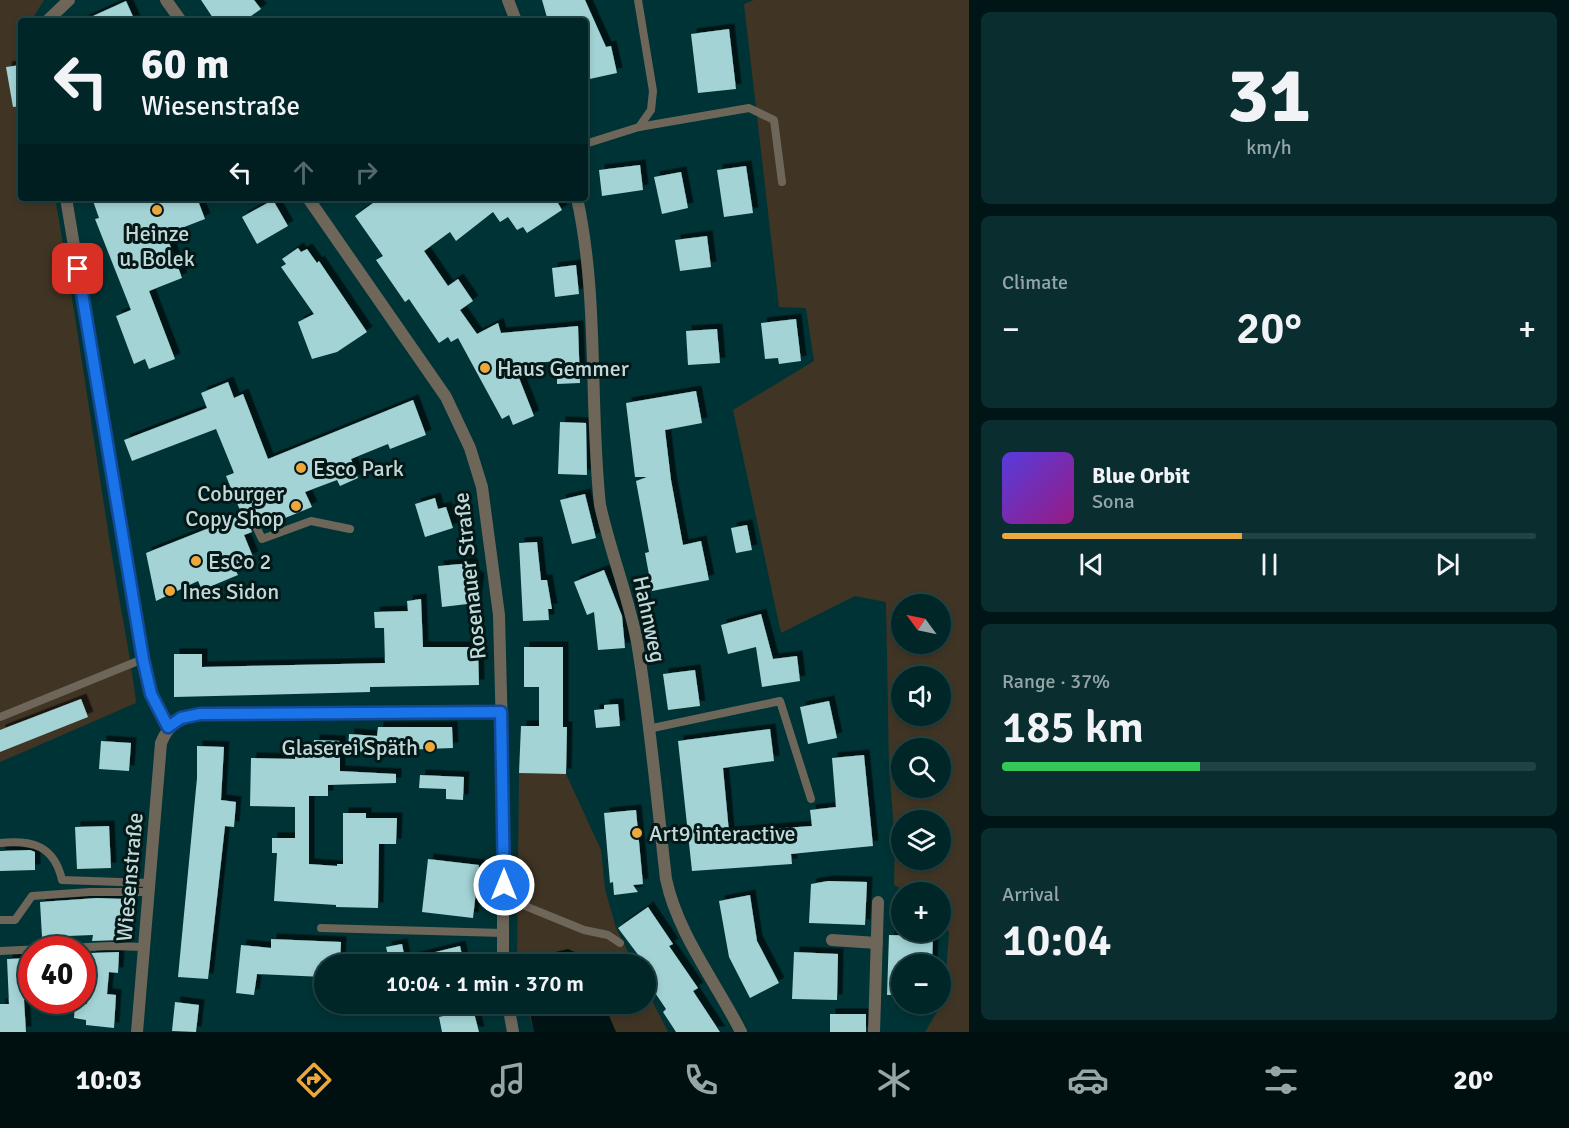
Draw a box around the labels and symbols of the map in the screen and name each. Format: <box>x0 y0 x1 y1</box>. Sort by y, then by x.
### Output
marker: Heinze u. Bolek <box>150 203 164 217</box>
place label: Heinze u. Bolek <box>119 220 195 272</box>
pin <box>52 243 103 294</box>
place label: Haus Gemmer <box>497 355 629 382</box>
marker: Haus Gemmer <box>478 361 492 375</box>
place label: Esco Park <box>313 455 404 482</box>
marker: Esco Park <box>294 461 308 475</box>
place label: Coburger Copy Shop <box>185 480 284 532</box>
street label: Rosenauer Straße <box>447 491 492 661</box>
marker: Coburger Copy Shop <box>289 499 303 513</box>
place label: EsCo 2 <box>208 548 271 575</box>
marker: EsCo 2 <box>189 554 203 568</box>
street label: Hahnweg <box>627 573 672 665</box>
place label: Ines Sidon <box>182 578 279 605</box>
marker: Ines Sidon <box>163 584 177 598</box>
north arrow <box>891 594 951 654</box>
place label: Glaserei Späth <box>282 734 418 761</box>
marker: Glaserei Späth <box>423 740 437 754</box>
street label: Wiesenstraße <box>110 811 149 943</box>
place label: Art9 interactive <box>649 820 796 847</box>
marker: Art9 interactive <box>630 826 644 840</box>
position arrow <box>472 853 536 917</box>
speed limit sign: 40 <box>18 936 96 1014</box>

